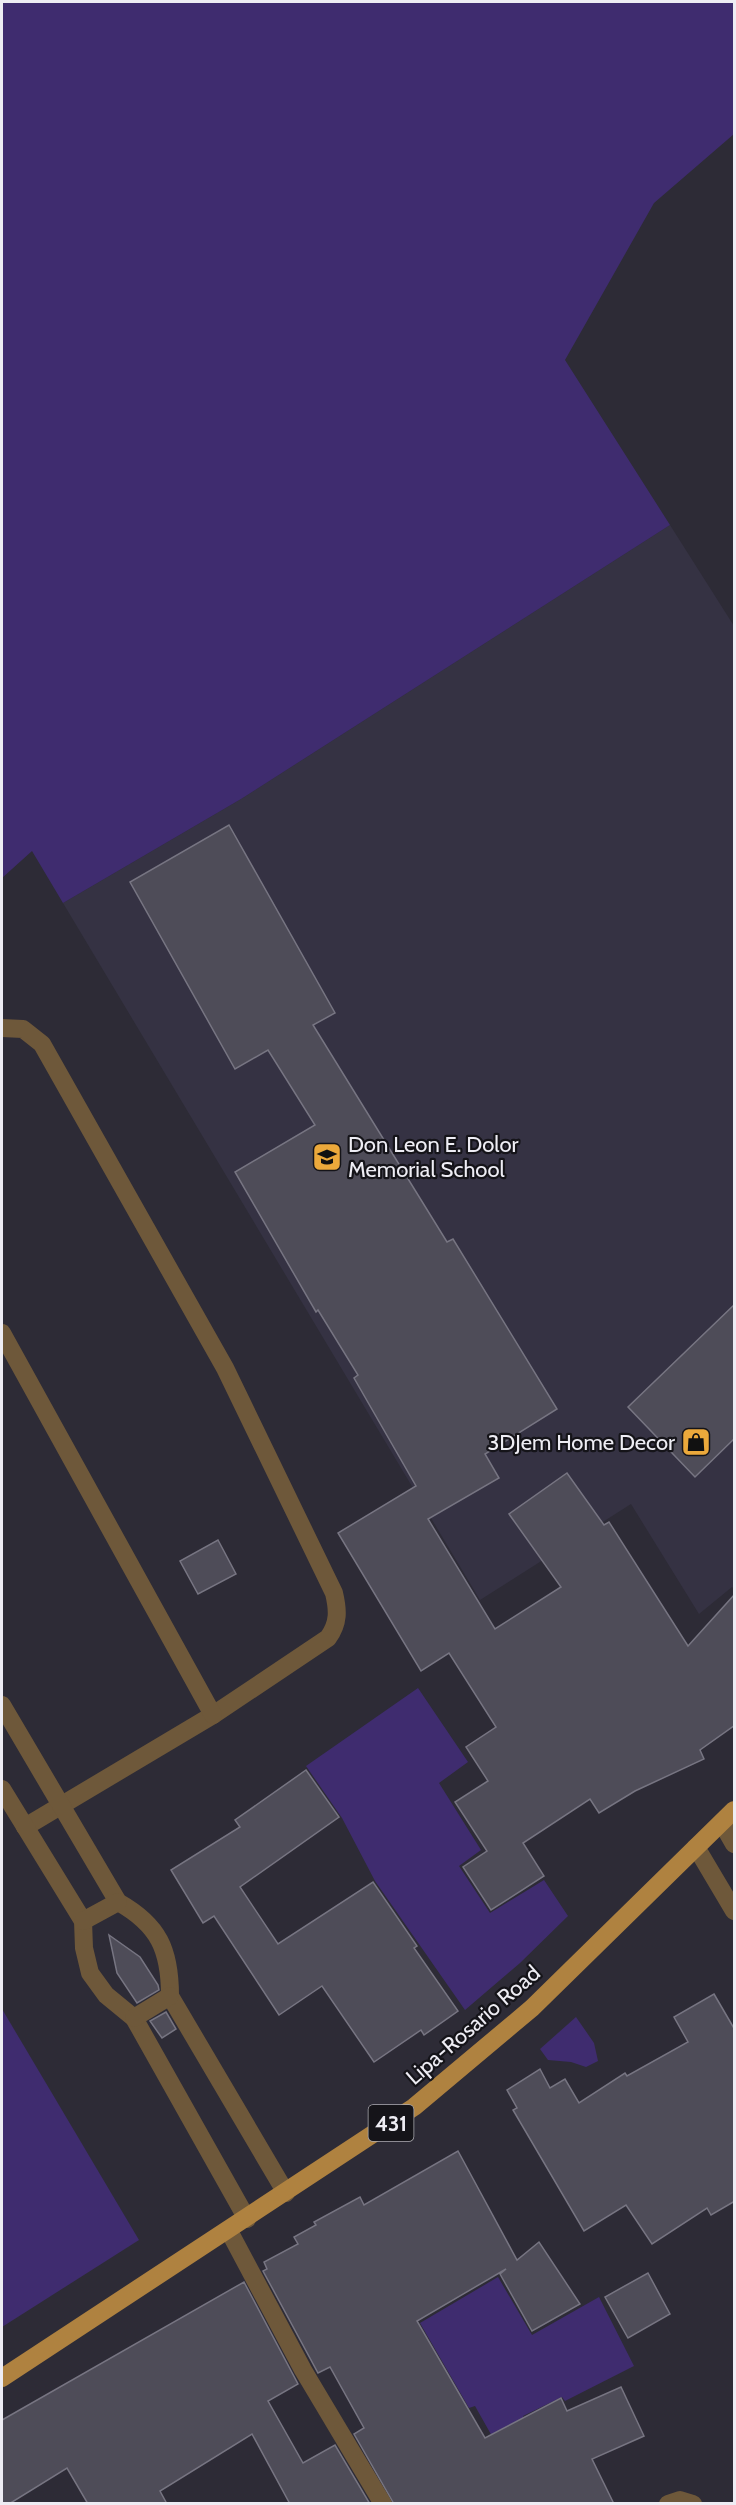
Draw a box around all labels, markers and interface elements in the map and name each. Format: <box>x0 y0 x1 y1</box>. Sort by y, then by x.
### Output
place label: Don Leon E. Dolor Memorial School <box>348 1131 518 1183</box>
school or university icon: Don Leon E. Dolor Memorial School <box>311 1141 343 1173</box>
shop icon: 3DJem Home Decor <box>680 1426 712 1458</box>
place label: 3DJem Home Decor <box>487 1429 675 1456</box>
street label: Lipa-Rosario Road <box>400 1959 546 2091</box>
road number: 431 <box>368 2105 414 2141</box>

